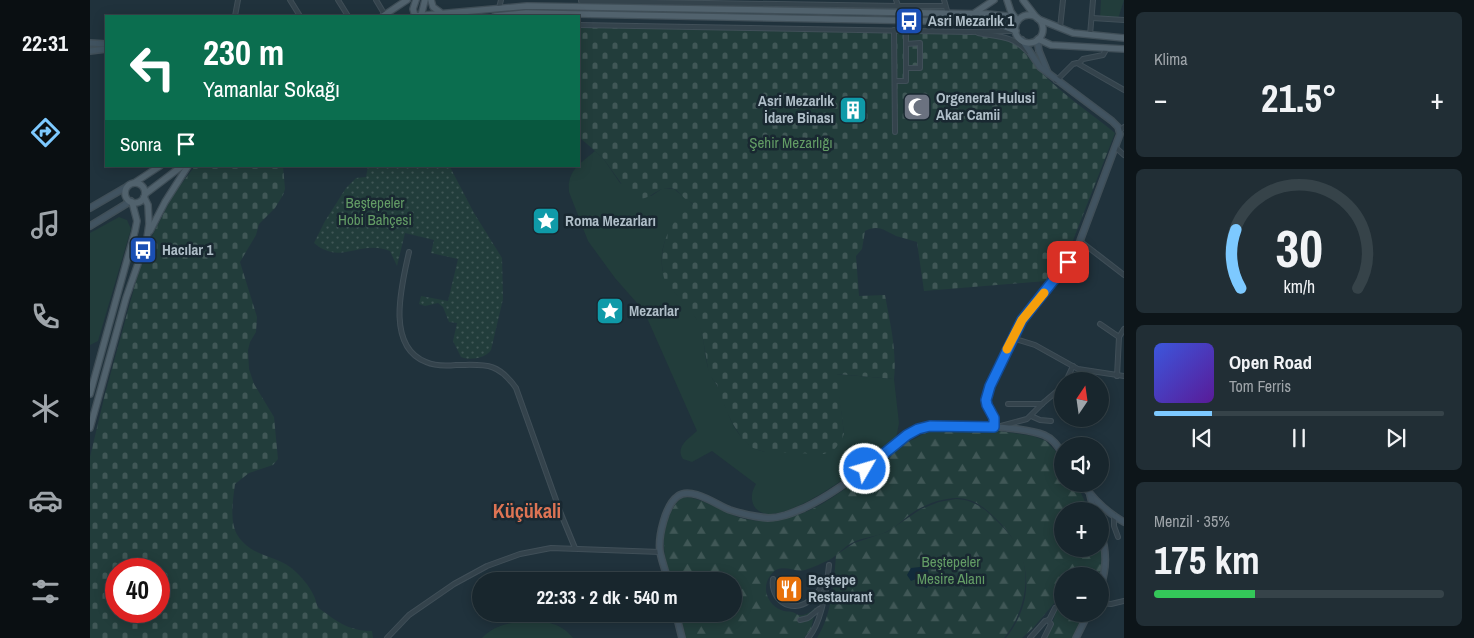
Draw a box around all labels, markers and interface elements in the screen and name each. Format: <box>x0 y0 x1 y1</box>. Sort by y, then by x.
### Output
bus stop icon: Asri Mezarlık 1 <box>894 6 924 36</box>
place label: Asri Mezarlık 1 <box>928 10 1014 31</box>
text: 22:31 <box>22 28 68 58</box>
text: 230 m <box>203 29 284 76</box>
icon: left <box>120 35 185 100</box>
text: Klima <box>1154 48 1188 70</box>
text: 21.5° <box>1261 73 1337 124</box>
text: Yamanlar Sokağı <box>203 74 340 104</box>
text: − <box>1154 80 1167 118</box>
text: + <box>1431 80 1444 118</box>
place label: Orgeneral Hulusi Akar Camii <box>936 87 1035 125</box>
place label: Asri Mezarlık İdare Binası <box>758 90 834 128</box>
mosque icon: Orgeneral Hulusi Akar Camii <box>902 92 932 122</box>
building icon: Asri Mezarlık İdare Binası <box>838 95 868 125</box>
icon: directions <box>28 115 63 150</box>
icon: arrive <box>172 130 200 158</box>
text: Sonra <box>120 131 162 157</box>
park label: Şehir Mezarlığı <box>749 132 833 153</box>
park label: Beştepeler Hobi Bahçesi <box>338 192 412 230</box>
place icon: Roma Mezarları <box>531 206 561 236</box>
icon: music <box>28 207 63 242</box>
place label: Roma Mezarları <box>565 210 656 231</box>
text: 30 <box>1275 213 1323 283</box>
bus stop icon: Hacılar 1 <box>128 235 158 265</box>
place label: Hacılar 1 <box>162 239 213 260</box>
pin <box>1047 241 1089 283</box>
icon: arrive <box>1054 248 1082 276</box>
text: km/h <box>1283 275 1315 299</box>
place icon: Mezarlar <box>595 296 625 326</box>
icon: phone <box>28 299 63 334</box>
place label: Mezarlar <box>629 300 679 321</box>
text: Open Road <box>1229 349 1312 375</box>
north arrow <box>1054 372 1109 428</box>
map controls <box>1054 372 1109 622</box>
text: Tom Ferris <box>1229 375 1291 397</box>
icon: climate <box>28 391 63 426</box>
icon: previous <box>1188 424 1216 452</box>
icon: pause <box>1285 424 1313 452</box>
icon: next <box>1382 424 1410 452</box>
button: sound <box>1054 437 1109 492</box>
position arrow <box>838 442 890 494</box>
icon: car <box>28 483 63 518</box>
district label: Küçükali <box>493 497 561 524</box>
button: + <box>1054 502 1109 557</box>
text: Menzil · 35% <box>1154 510 1230 532</box>
text: 175 km <box>1154 535 1260 586</box>
park label: Beştepeler Mesire Alanı <box>917 551 985 589</box>
speed limit sign: 40 <box>105 558 170 623</box>
button: − <box>1054 567 1109 622</box>
place label: Beştepe Restaurant <box>808 569 872 607</box>
icon: filters <box>28 574 63 609</box>
restaurant icon: Beştepe Restaurant <box>774 574 804 604</box>
text: 22:33 · 2 dk · 540 m <box>536 584 678 610</box>

